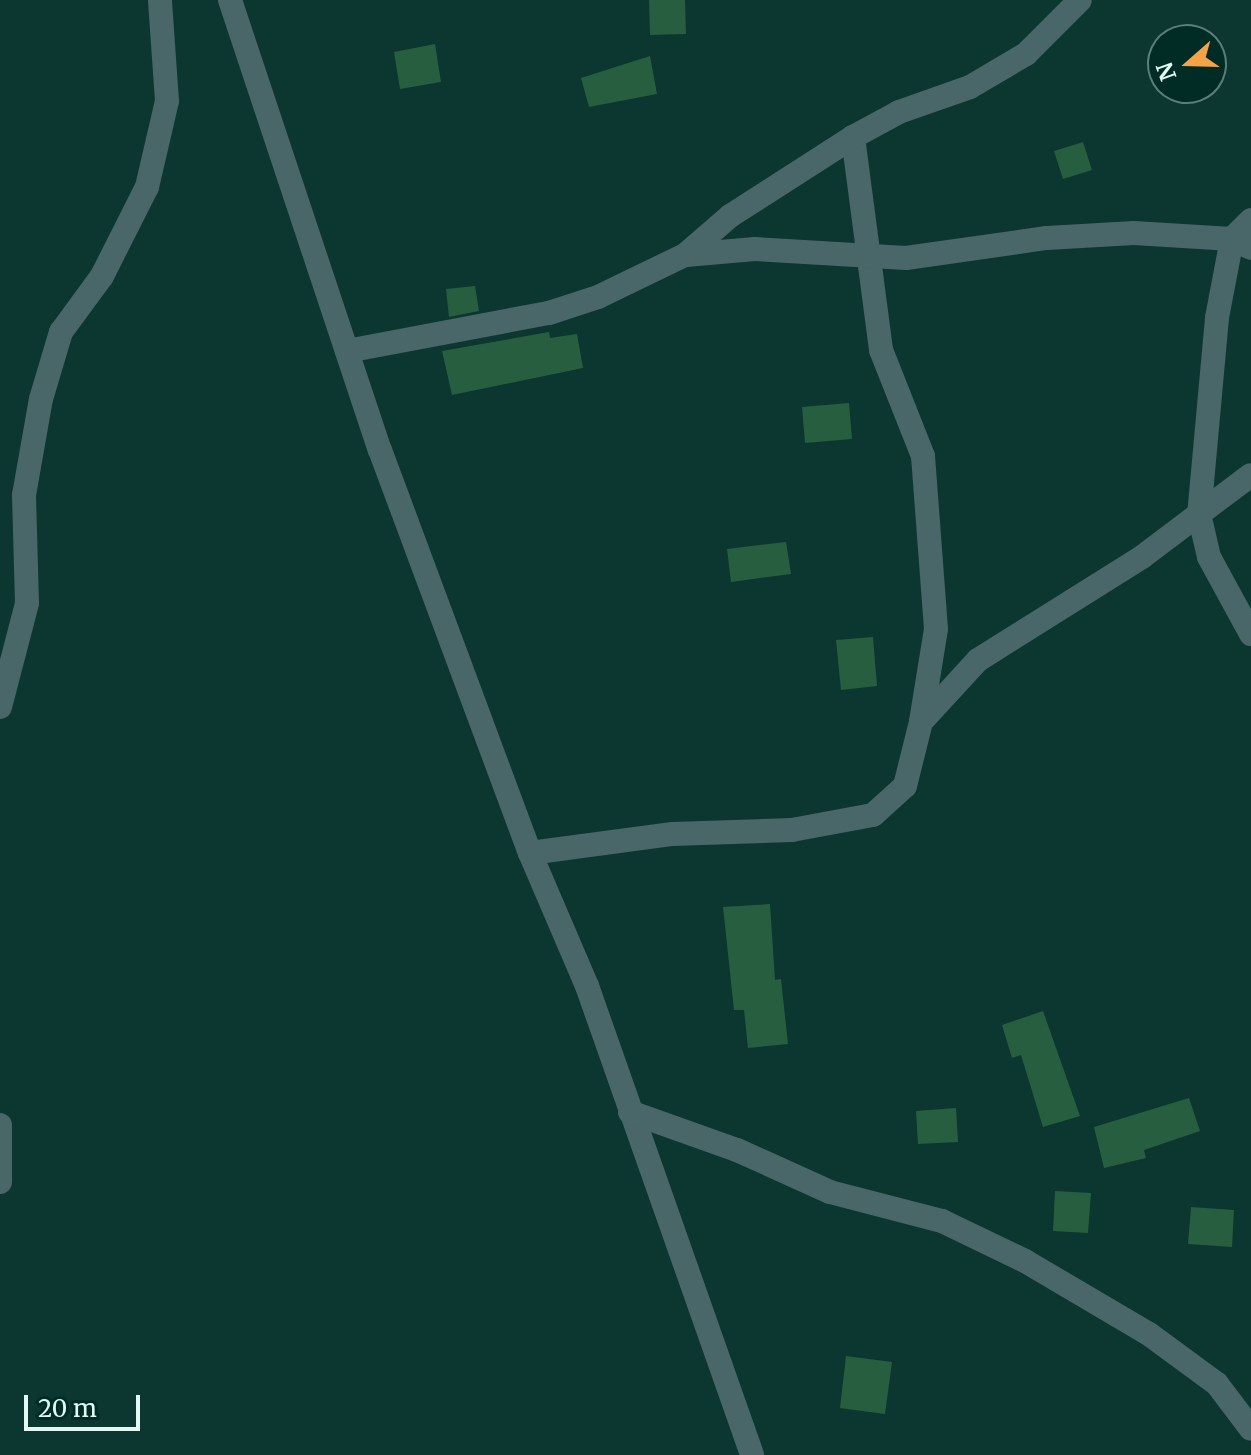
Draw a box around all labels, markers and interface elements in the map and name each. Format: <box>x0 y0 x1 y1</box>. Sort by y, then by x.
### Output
north arrow <box>1147 24 1227 104</box>
text: N <box>1150 59 1182 84</box>
scale bar <box>28 1379 144 1429</box>
text: 20 m <box>38 1393 97 1424</box>

